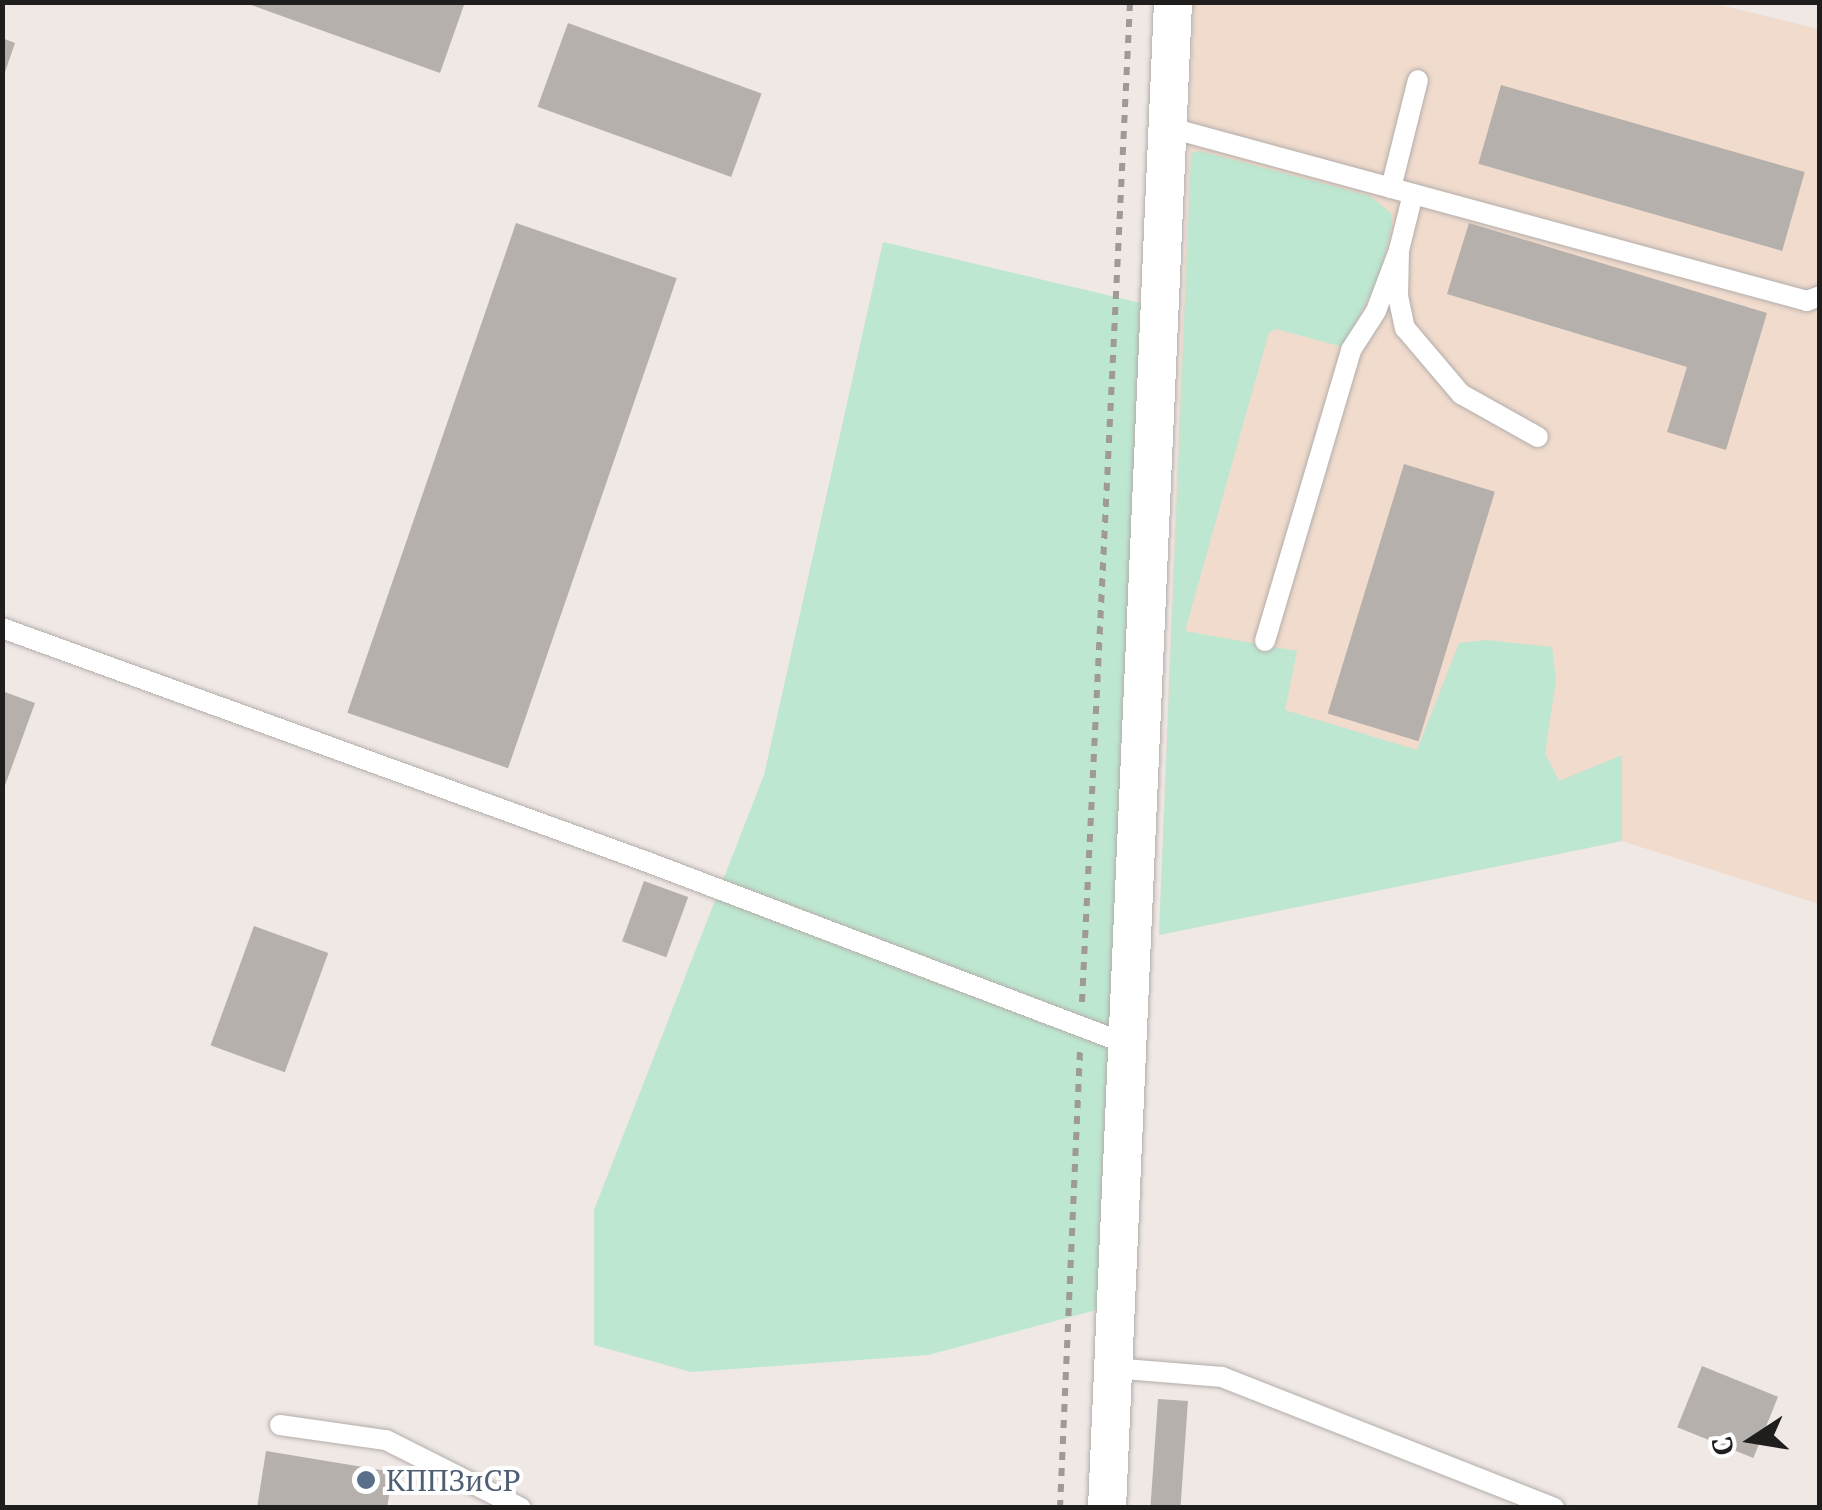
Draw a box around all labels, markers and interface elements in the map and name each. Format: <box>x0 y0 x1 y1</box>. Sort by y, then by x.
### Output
north arrow <box>1702 1390 1802 1490</box>
text: С <box>1702 1434 1742 1459</box>
place label: КППЗиСР <box>386 1462 521 1498</box>
marker: КППЗиСР <box>355 1469 377 1491</box>

